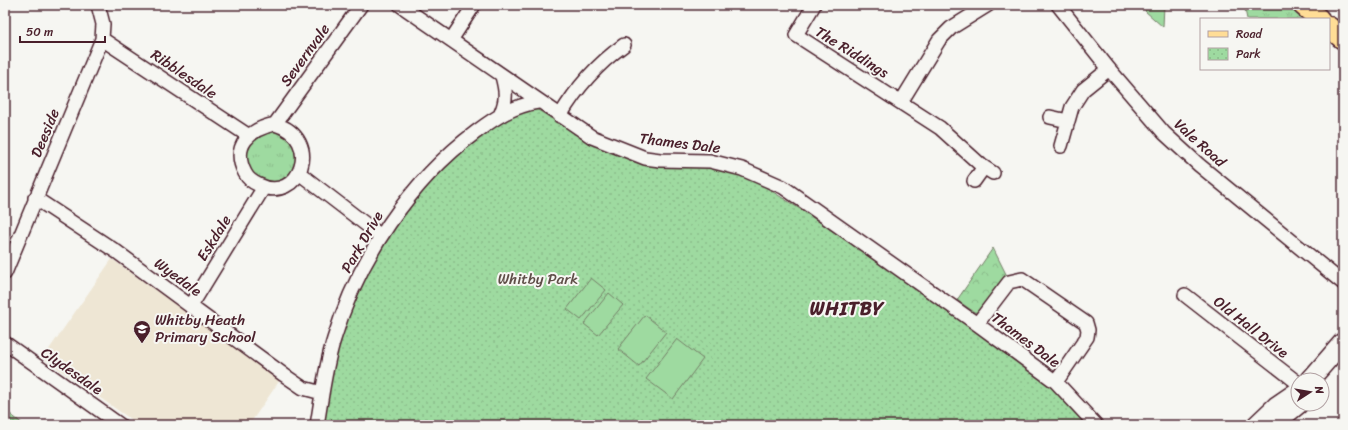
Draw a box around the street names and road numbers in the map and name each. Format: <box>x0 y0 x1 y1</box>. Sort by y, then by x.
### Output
street label: Severnvale <box>273 18 337 92</box>
street label: The Riddings <box>810 19 895 85</box>
street label: Ribblesdale <box>145 42 223 106</box>
street label: Deeside <box>23 104 67 162</box>
street label: Vale Road <box>1168 112 1233 175</box>
street label: Thames Dale <box>638 125 722 161</box>
street label: Park Drive <box>334 206 390 278</box>
street label: Eskdale <box>190 209 239 266</box>
street label: Wyedale <box>149 251 207 303</box>
street label: Old Hall Drive <box>1208 289 1294 365</box>
street label: Thames Dale <box>986 305 1067 375</box>
street label: Clydesdale <box>36 340 108 402</box>

